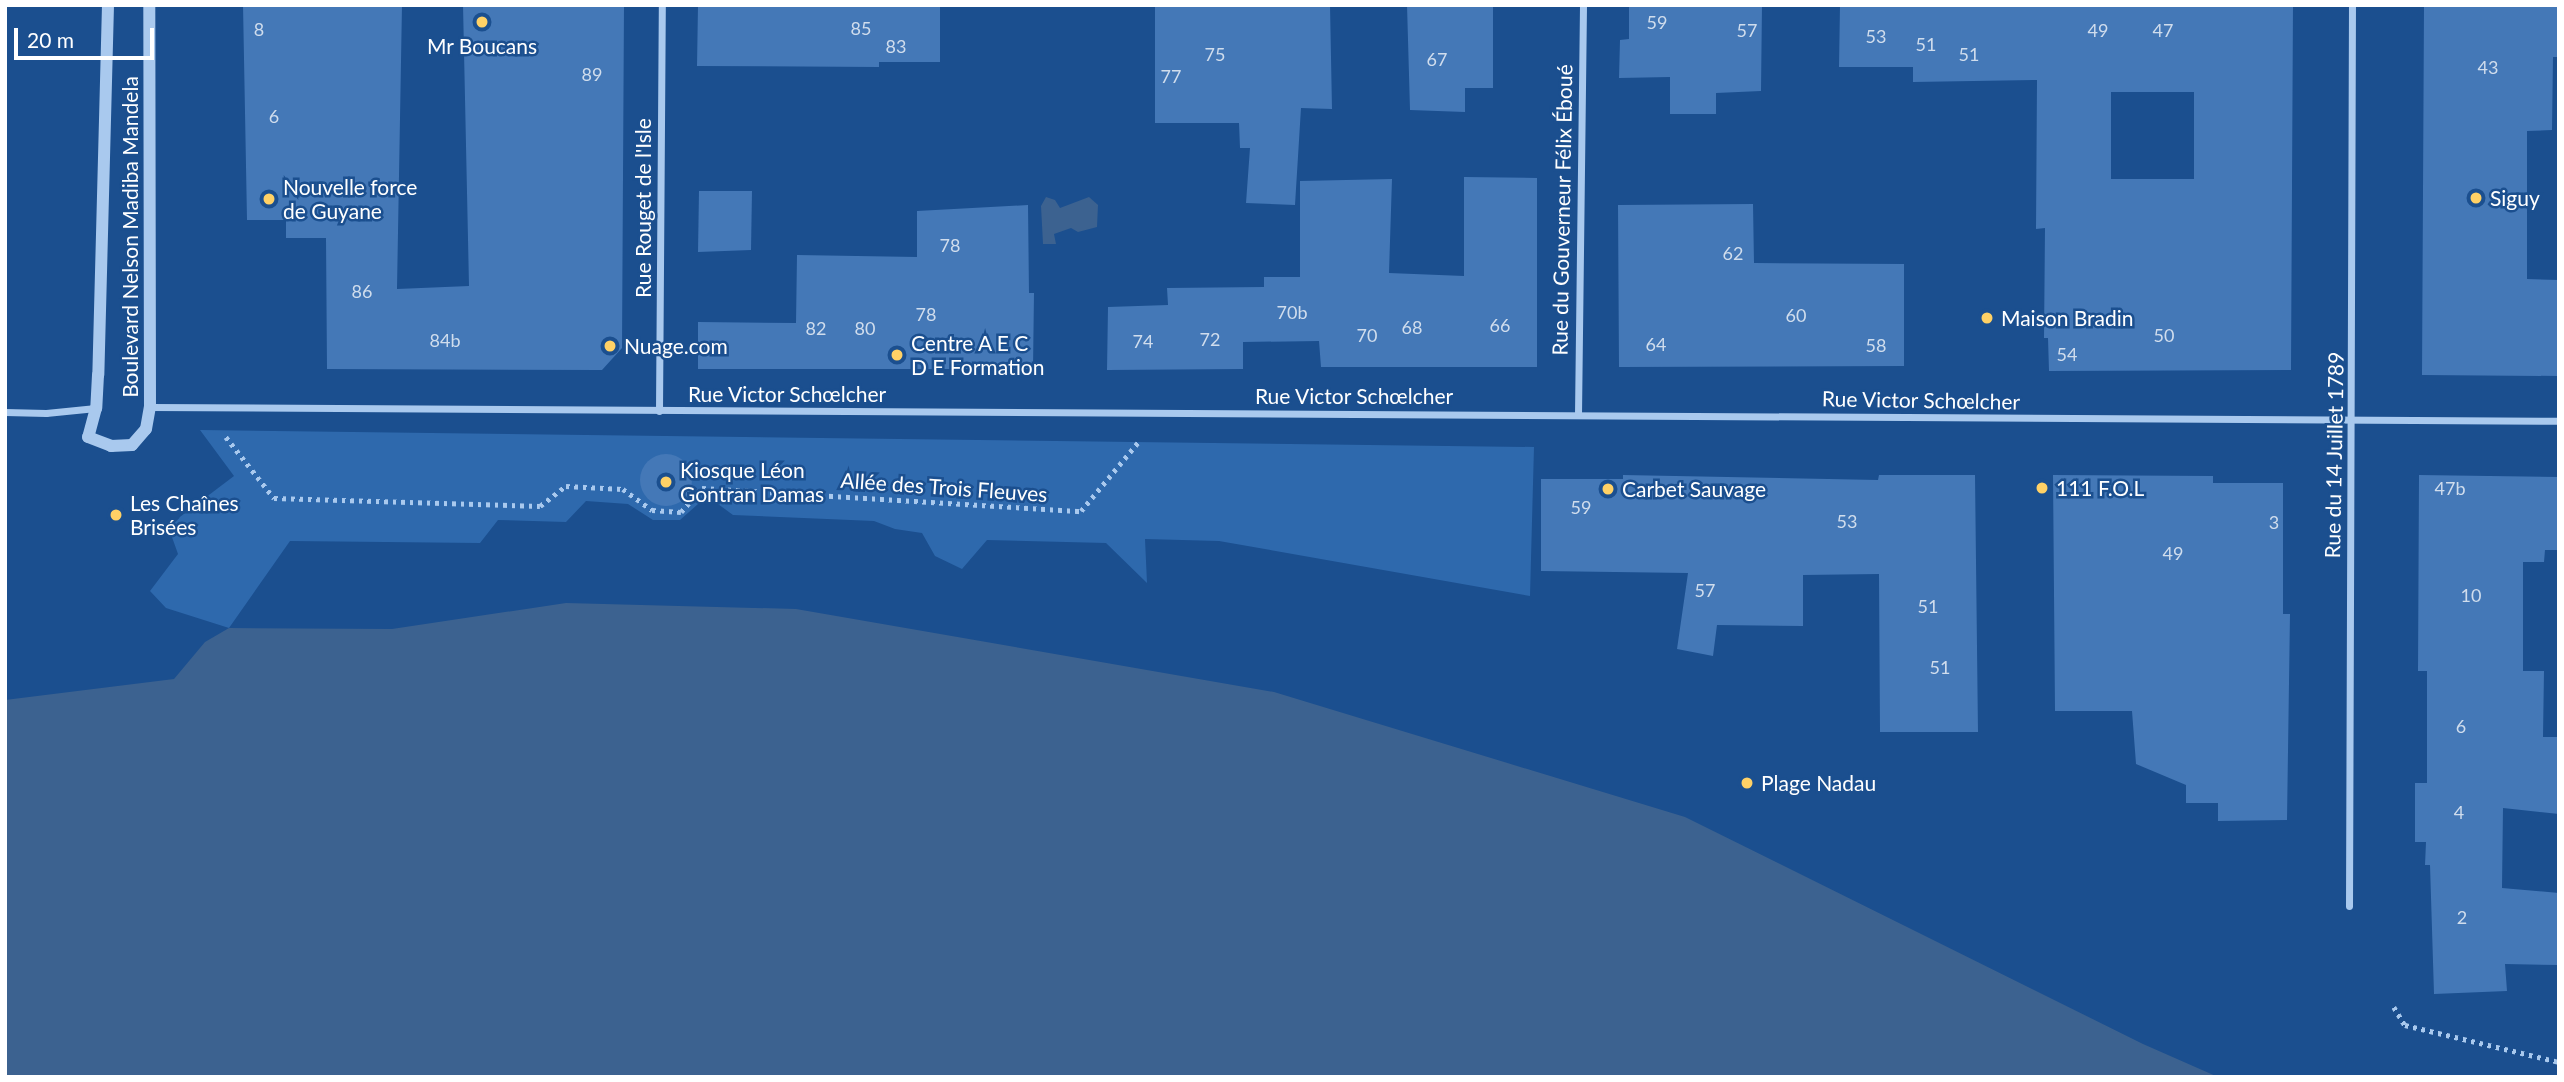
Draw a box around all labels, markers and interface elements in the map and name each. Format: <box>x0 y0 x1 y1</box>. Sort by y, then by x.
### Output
house number: 59 <box>1647 11 1667 33</box>
scale bar <box>18 14 158 58</box>
marker: Mr Boucans <box>474 14 490 30</box>
house number: 85 <box>851 17 871 39</box>
house number: 8 <box>254 18 264 40</box>
house number: 57 <box>1737 19 1757 41</box>
house number: 49 <box>2088 19 2108 41</box>
house number: 47 <box>2153 19 2173 41</box>
house number: 53 <box>1866 25 1886 47</box>
text: 20 m <box>27 27 74 52</box>
place label: Mr Boucans <box>427 33 537 59</box>
house number: 51 <box>1916 33 1936 55</box>
house number: 83 <box>886 35 906 57</box>
house number: 75 <box>1205 43 1225 65</box>
house number: 51 <box>1959 43 1979 65</box>
house number: 67 <box>1427 48 1447 70</box>
house number: 43 <box>2478 56 2498 78</box>
house number: 89 <box>582 63 602 85</box>
street label: Rue du Gouverneur Félix Éboué <box>1547 64 1577 356</box>
house number: 77 <box>1161 65 1181 87</box>
street label: Boulevard Nelson Madiba Mandela <box>117 76 143 398</box>
house number: 6 <box>269 105 279 127</box>
street label: Rue Rouget de l'Isle <box>630 118 656 298</box>
place label: Nouvelle force de Guyane <box>283 174 417 224</box>
place label: Siguy <box>2490 185 2540 211</box>
marker: Siguy <box>2468 190 2484 206</box>
marker: Nouvelle force de Guyane <box>261 191 277 207</box>
house number: 78 <box>940 234 960 256</box>
house number: 62 <box>1723 242 1743 264</box>
house number: 86 <box>352 280 372 302</box>
house number: 70b <box>1277 301 1307 323</box>
house number: 78 <box>916 303 936 325</box>
house number: 60 <box>1786 304 1806 326</box>
place label: Maison Bradin <box>2001 305 2134 331</box>
marker: Maison Bradin <box>1979 310 1995 326</box>
house number: 66 <box>1490 314 1510 336</box>
house number: 68 <box>1402 316 1422 338</box>
house number: 82 <box>806 317 826 339</box>
house number: 80 <box>855 317 875 339</box>
house number: 70 <box>1357 324 1377 346</box>
house number: 50 <box>2154 324 2174 346</box>
house number: 72 <box>1200 328 1220 350</box>
house number: 84b <box>430 329 460 351</box>
place label: Centre A E C D E Formation <box>911 330 1044 380</box>
house number: 74 <box>1133 330 1153 352</box>
place label: Nuage.com <box>624 333 728 359</box>
house number: 64 <box>1646 333 1666 355</box>
house number: 58 <box>1866 334 1886 356</box>
marker: Nuage.com <box>602 338 618 354</box>
house number: 54 <box>2057 343 2077 365</box>
marker: Centre A E C D E Formation <box>889 347 905 363</box>
street label: Rue du 14 Juillet 1789 <box>2320 351 2348 559</box>
street label: Rue Victor Schœlcher <box>687 381 887 407</box>
street label: Rue Victor Schœlcher <box>1254 383 1454 409</box>
street label: Rue Victor Schœlcher <box>1821 386 2021 414</box>
place label: Kiosque Léon Gontran Damas <box>680 457 824 507</box>
street label: Allée des Trois Fleuves <box>839 467 1049 507</box>
marker: Kiosque Léon Gontran Damas <box>658 474 674 490</box>
place label: 111 F.O.L <box>2056 475 2144 501</box>
place label: Carbet Sauvage <box>1622 476 1766 502</box>
house number: 47b <box>2435 477 2465 499</box>
marker: 111 F.O.L <box>2034 480 2050 496</box>
marker: Carbet Sauvage <box>1600 481 1616 497</box>
place label: Les Chaînes Brisées <box>130 490 239 540</box>
house number: 59 <box>1571 496 1591 518</box>
marker: Les Chaînes Brisées <box>108 507 124 523</box>
house number: 53 <box>1837 510 1857 532</box>
house number: 3 <box>2269 511 2279 533</box>
house number: 49 <box>2163 542 2183 564</box>
house number: 57 <box>1695 579 1715 601</box>
house number: 10 <box>2461 584 2481 606</box>
house number: 51 <box>1918 595 1938 617</box>
house number: 51 <box>1930 656 1950 678</box>
house number: 6 <box>2456 715 2466 737</box>
place label: Plage Nadau <box>1761 770 1876 796</box>
marker: Plage Nadau <box>1739 775 1755 791</box>
house number: 4 <box>2454 801 2464 823</box>
house number: 2 <box>2457 906 2467 928</box>

